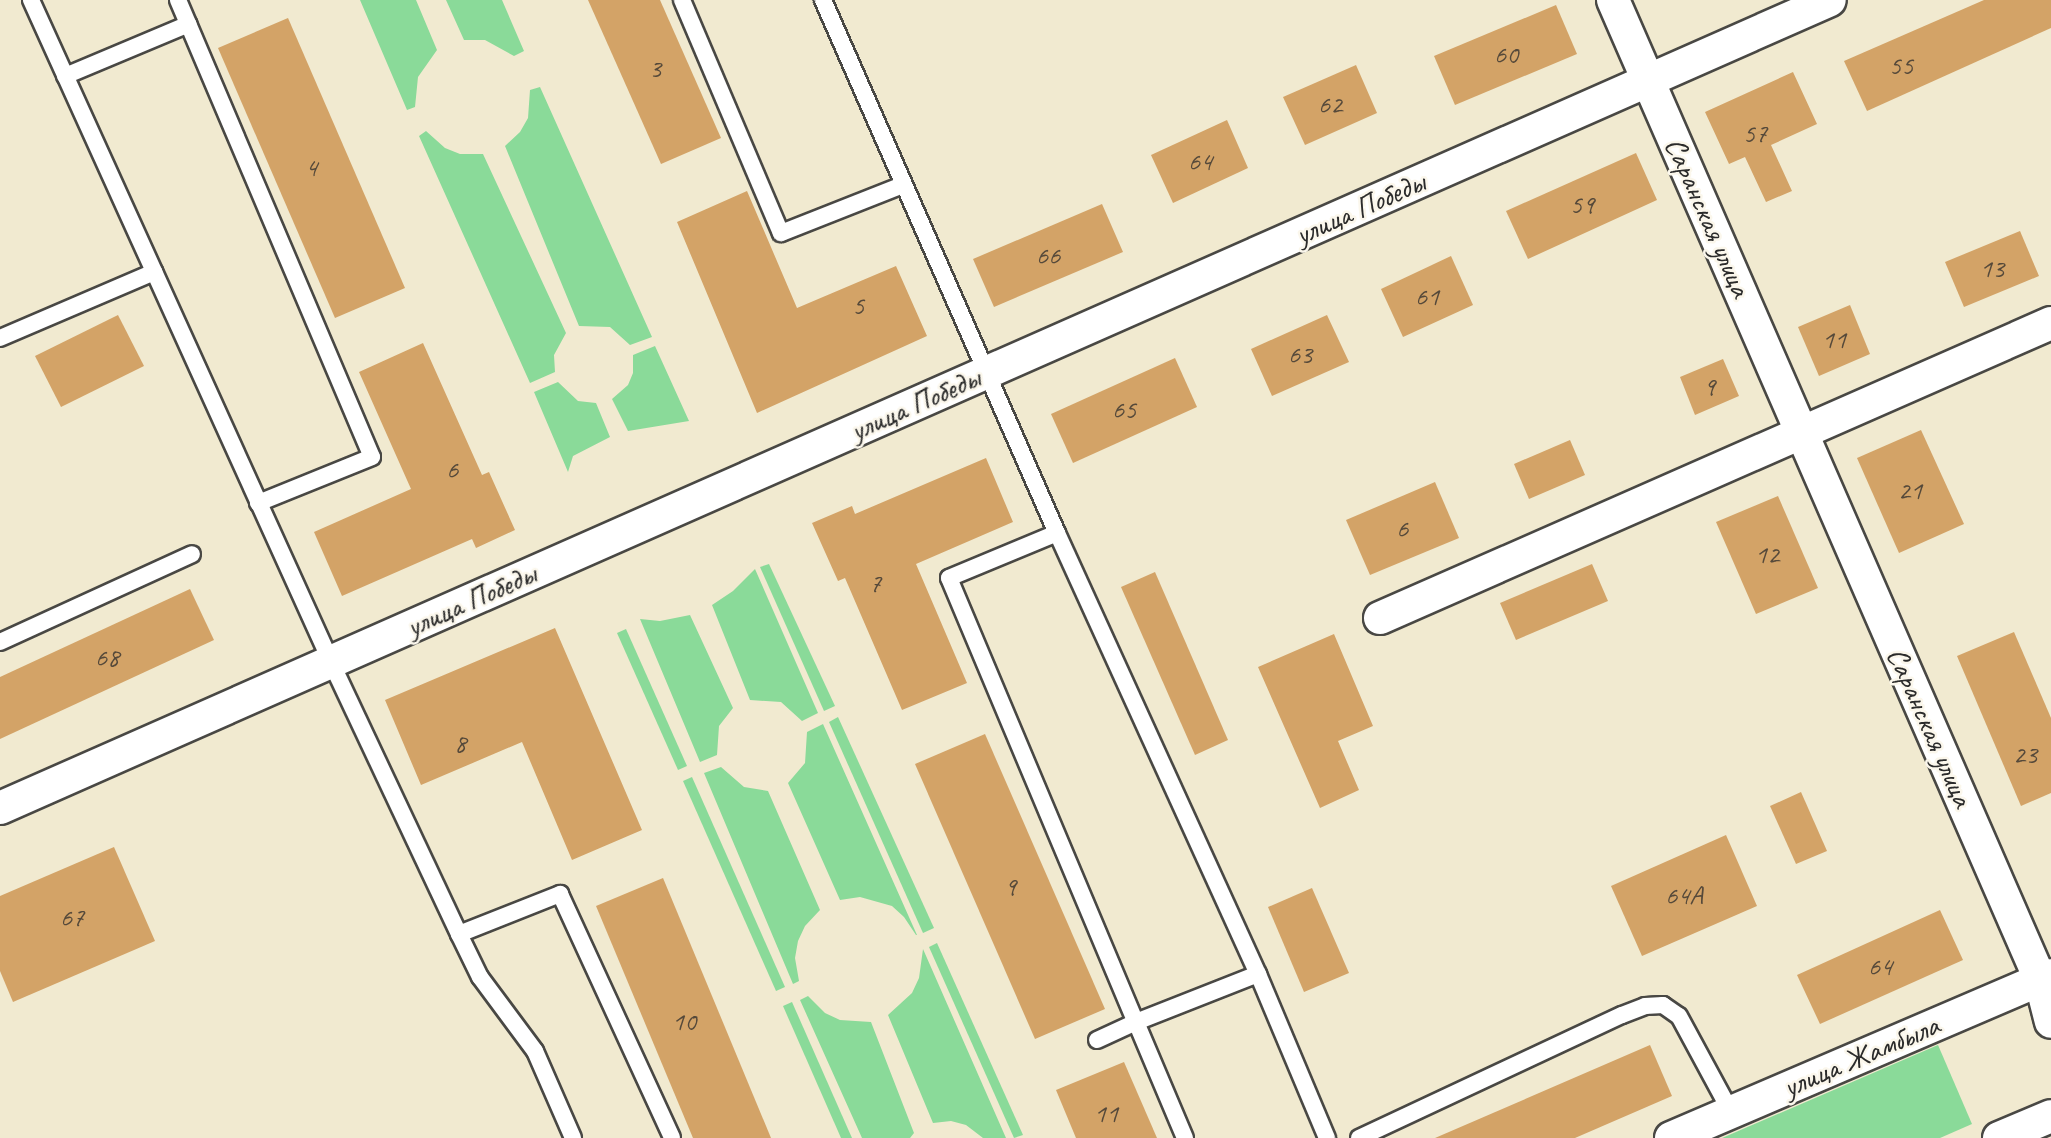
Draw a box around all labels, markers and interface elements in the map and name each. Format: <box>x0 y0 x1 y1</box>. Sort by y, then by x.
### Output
house number: 60 <box>1494 39 1518 71</box>
house number: 55 <box>1889 50 1913 82</box>
house number: 3 <box>649 53 661 85</box>
house number: 62 <box>1318 89 1342 121</box>
house number: 57 <box>1743 118 1767 150</box>
street label: Саранская улица <box>1656 131 1760 303</box>
house number: 64 <box>1188 146 1212 178</box>
house number: 4 <box>305 152 317 184</box>
street label: улица Победы <box>1290 163 1430 253</box>
house number: 59 <box>1570 189 1594 221</box>
house number: 66 <box>1036 240 1060 272</box>
house number: 13 <box>1980 253 2004 285</box>
house number: 61 <box>1415 281 1439 313</box>
house number: 5 <box>852 290 864 322</box>
house number: 11 <box>1822 324 1846 356</box>
house number: 63 <box>1288 339 1312 371</box>
street label: улица Победы <box>845 359 985 449</box>
house number: 9 <box>1703 371 1715 403</box>
house number: 65 <box>1112 394 1136 426</box>
house number: 6 <box>446 454 458 486</box>
house number: 21 <box>1898 475 1922 507</box>
house number: 6 <box>1396 513 1408 545</box>
house number: 12 <box>1755 539 1779 571</box>
street label: улица Победы <box>401 555 541 645</box>
house number: 7 <box>869 568 881 600</box>
street label: Саранская улица <box>1878 641 1982 813</box>
house number: 68 <box>95 642 119 674</box>
house number: 8 <box>454 728 466 760</box>
house number: 23 <box>2013 739 2037 771</box>
house number: 9 <box>1004 871 1016 903</box>
house number: 64А <box>1665 880 1703 912</box>
house number: 67 <box>60 902 84 934</box>
house number: 64 <box>1868 951 1892 983</box>
house number: 10 <box>672 1006 696 1038</box>
street label: улица Жамбыла <box>1778 1007 1944 1105</box>
house number: 11 <box>1094 1098 1118 1130</box>

